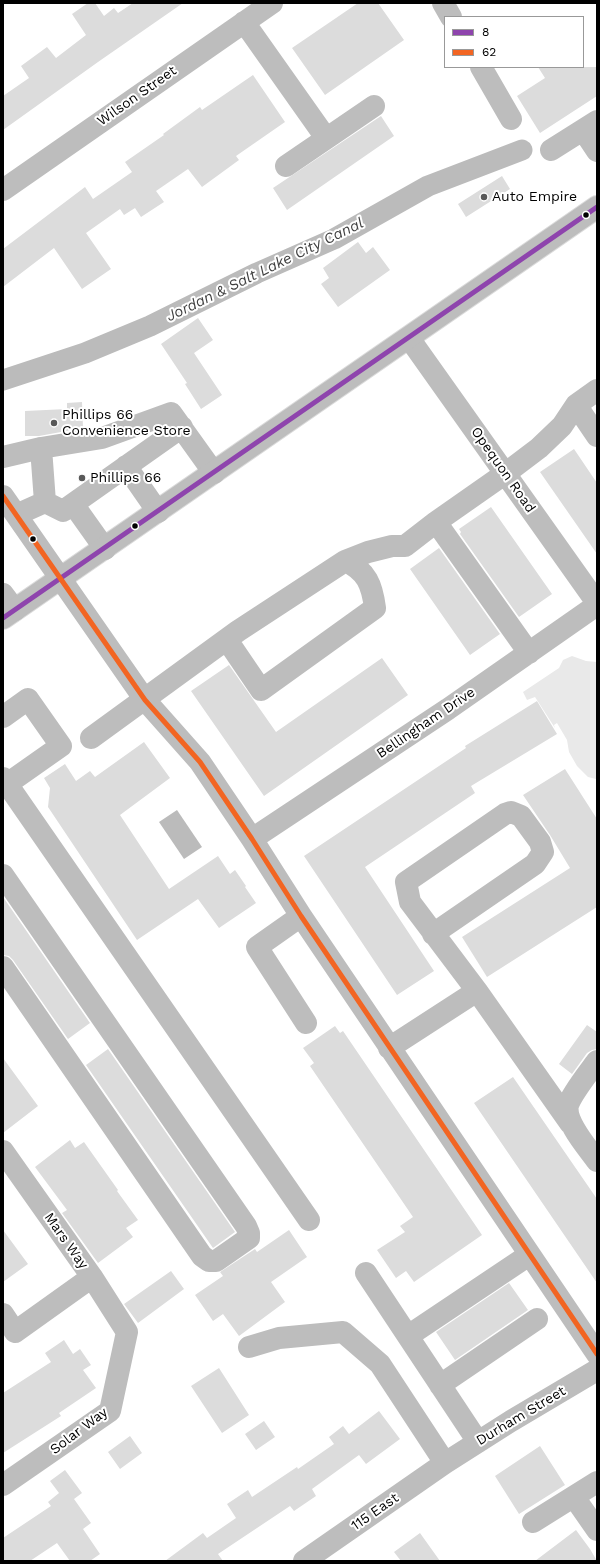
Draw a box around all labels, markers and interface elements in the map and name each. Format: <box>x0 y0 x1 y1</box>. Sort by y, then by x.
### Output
legend <box>444 16 584 68</box>
text: 8 <box>482 25 489 39</box>
text: 62 <box>482 45 496 59</box>
street label: Wilson Street <box>94 62 180 130</box>
place label: Auto Empire <box>492 189 577 205</box>
marker: Auto Empire <box>479 192 489 202</box>
unlabelled marker <box>581 210 591 220</box>
water label: Jordan & Salt Lake City Canal <box>163 214 367 326</box>
place label: Phillips 66 Convenience Store <box>62 407 190 440</box>
marker: Phillips 66 Convenience Store <box>49 418 59 428</box>
street label: Opequon Road <box>467 424 539 516</box>
place label: Phillips 66 <box>90 470 161 486</box>
marker: Phillips 66 <box>77 473 87 483</box>
unlabelled marker <box>130 521 140 531</box>
unlabelled marker <box>28 534 38 544</box>
street label: Bellingham Drive <box>374 684 478 762</box>
street label: Mars Way <box>40 1210 92 1272</box>
street label: Durham Street <box>473 1383 569 1449</box>
street label: Solar Way <box>47 1404 111 1458</box>
street label: 115 East <box>348 1490 402 1534</box>

